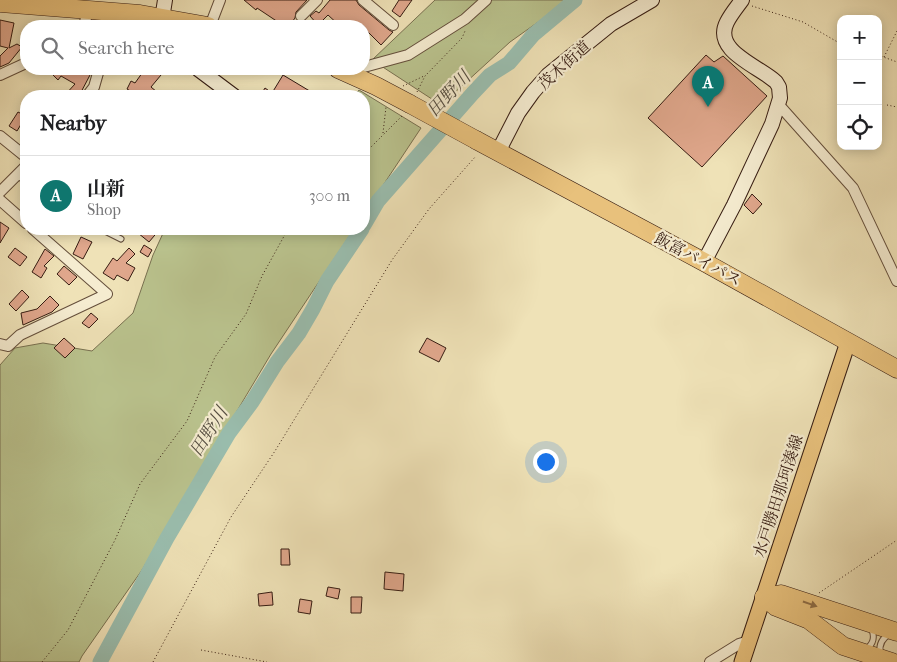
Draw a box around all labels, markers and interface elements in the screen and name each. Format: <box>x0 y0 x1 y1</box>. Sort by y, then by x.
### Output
map controls <box>837 15 882 150</box>
button: + <box>837 15 882 60</box>
search box <box>20 20 370 75</box>
icon: search <box>38 34 66 62</box>
text: Search here <box>78 37 174 59</box>
street label: 茂木街道 <box>534 37 594 93</box>
button: − <box>837 60 882 105</box>
water label: 田野川 <box>423 66 476 121</box>
pin: A <box>692 66 724 107</box>
button: locate <box>837 105 882 150</box>
text: Nearby <box>40 111 106 135</box>
text: 山新 <box>87 178 125 200</box>
text: A <box>51 186 61 205</box>
text: 300 m <box>309 186 350 205</box>
text: Shop <box>87 200 121 219</box>
street label: 飯富バイパス <box>651 228 745 290</box>
water label: 田野川 <box>186 402 233 460</box>
street label: 水戸勝田那珂湊線 <box>749 432 807 560</box>
your location <box>533 449 559 475</box>
one-way arrow <box>803 600 818 608</box>

